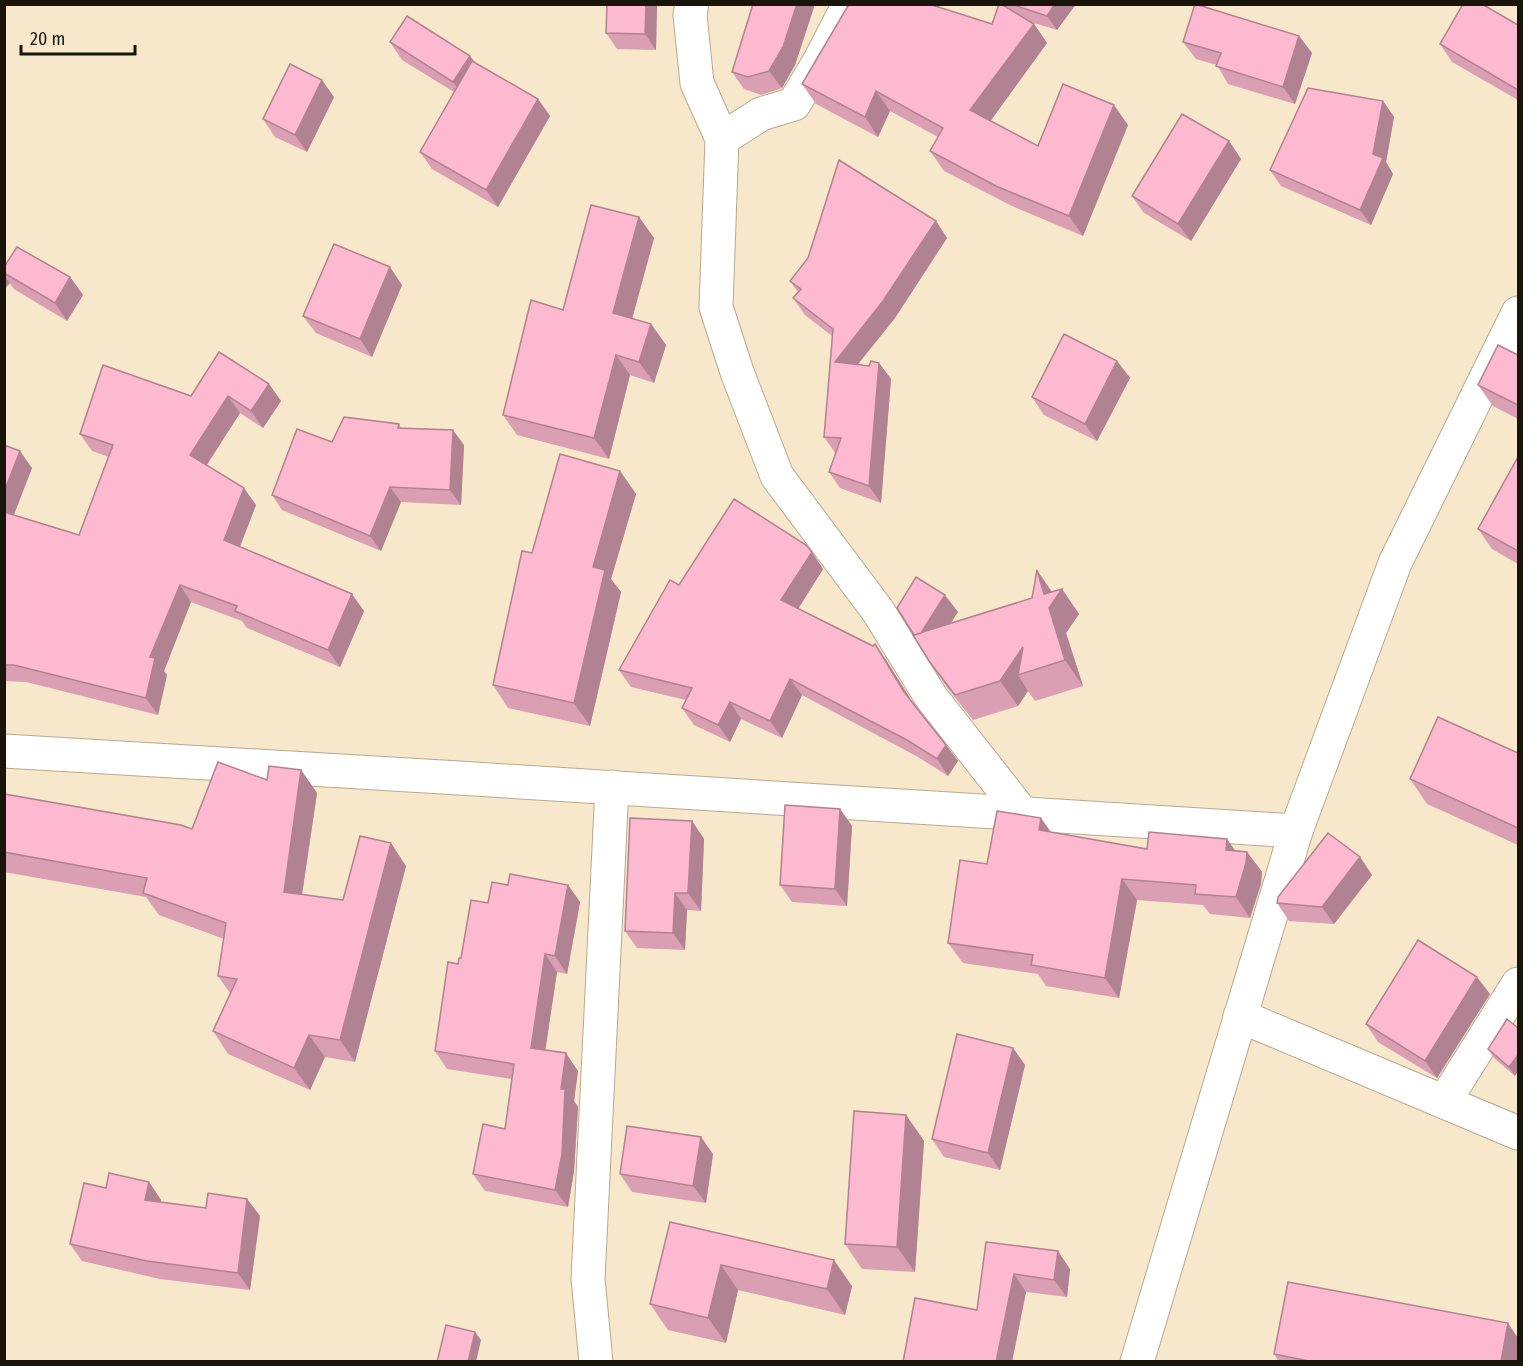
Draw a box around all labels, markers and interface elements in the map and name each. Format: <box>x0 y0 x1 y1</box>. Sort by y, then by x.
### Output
scale bar <box>21 18 135 56</box>
text: 20 m <box>30 28 65 50</box>

